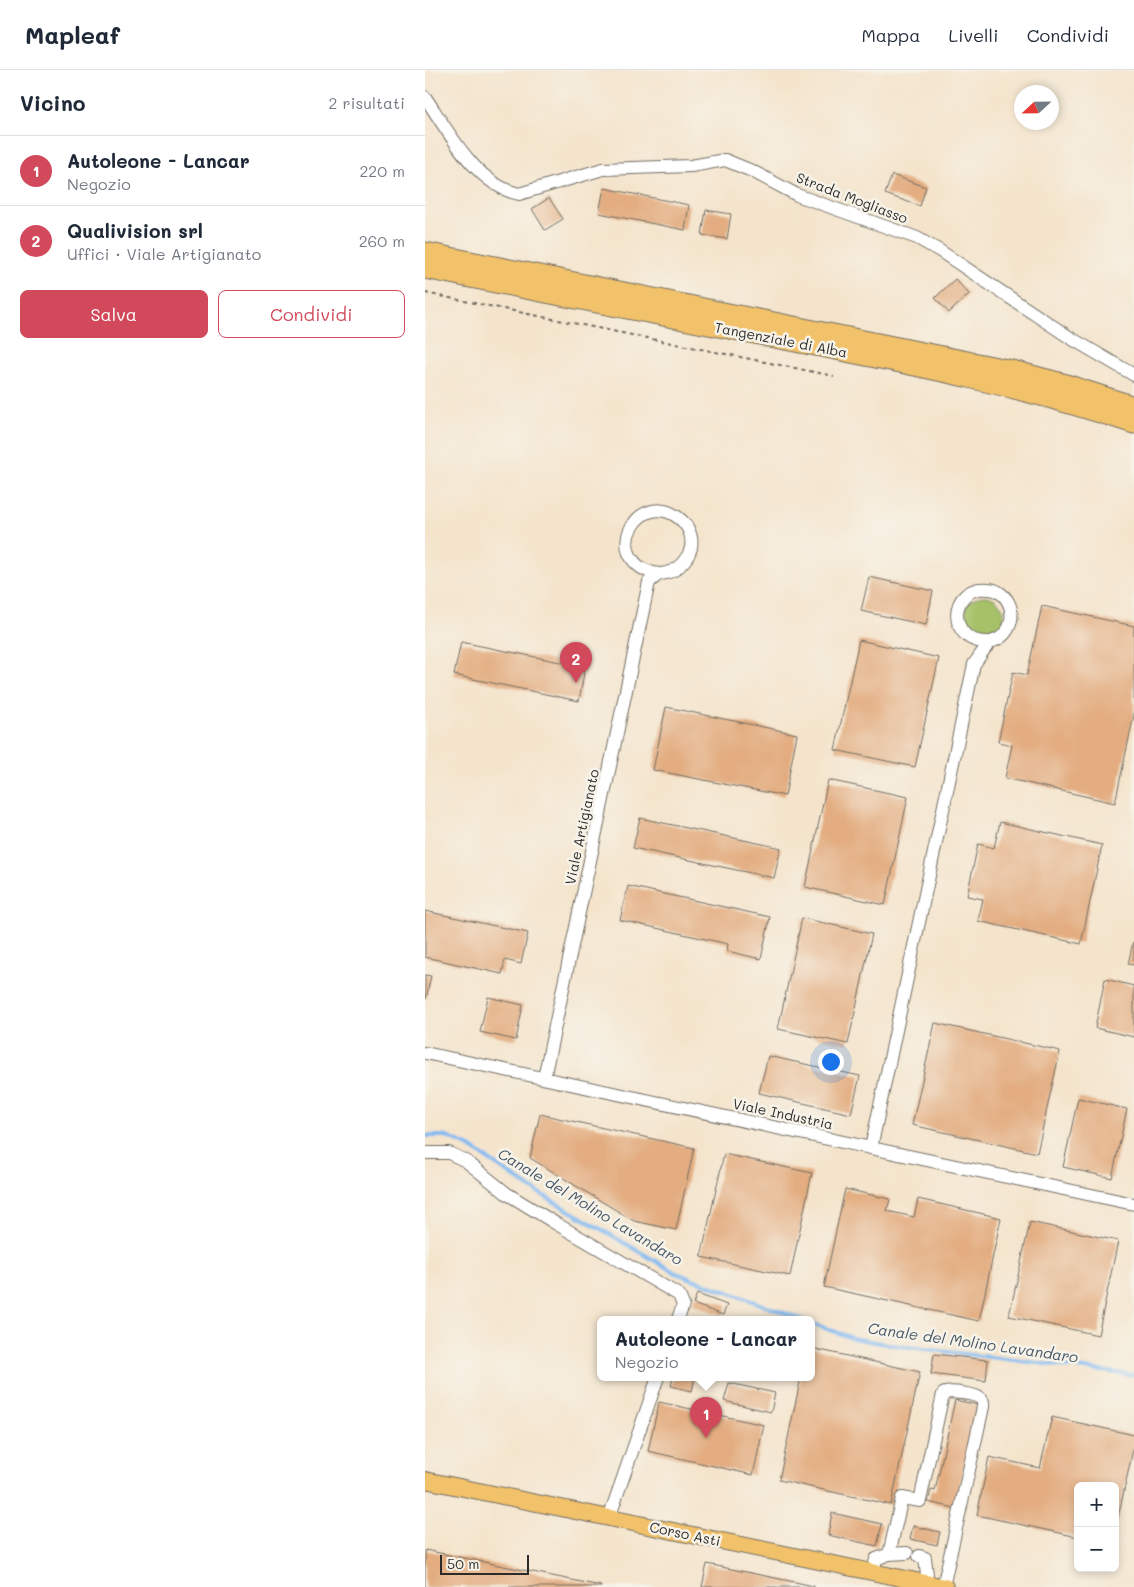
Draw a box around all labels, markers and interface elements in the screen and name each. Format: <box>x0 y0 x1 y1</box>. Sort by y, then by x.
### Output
text: Mapleaf <box>25 19 120 50</box>
text: Mappa <box>861 23 920 47</box>
text: Livelli <box>948 23 999 47</box>
text: Condividi <box>1027 23 1109 47</box>
north arrow <box>1014 85 1059 130</box>
text: Vicino <box>20 89 85 116</box>
text: 2 risultati <box>329 92 405 113</box>
text: Autoleone - Lancar <box>67 148 250 173</box>
text: 1 <box>32 160 40 181</box>
text: 220 m <box>359 160 405 181</box>
street label: Strada Mogliasso <box>794 168 911 228</box>
text: Negozio <box>67 173 131 194</box>
text: Qualivision srl <box>67 218 203 243</box>
text: 2 <box>32 230 40 251</box>
text: 260 m <box>359 230 405 251</box>
text: Uffici · Viale Artigianato <box>67 243 261 264</box>
button: Salva <box>20 290 208 338</box>
button: Condividi <box>218 290 405 338</box>
street label: Tangenziale di Alba <box>713 317 849 362</box>
pin: 2 <box>560 642 592 683</box>
street label: Viale Artigianato <box>560 767 603 887</box>
your location <box>818 1049 844 1075</box>
street label: Viale Industria <box>731 1094 835 1133</box>
water label: Canale del Molino Lavandaro <box>494 1143 687 1269</box>
popup <box>597 1316 815 1381</box>
water label: Canale del Molino Lavandaro <box>867 1317 1080 1367</box>
text: Autoleone - Lancar <box>615 1326 797 1351</box>
text: Negozio <box>615 1351 678 1372</box>
pin: 1 <box>690 1397 722 1438</box>
map controls <box>1074 1482 1119 1572</box>
button: + <box>1074 1482 1119 1527</box>
street label: Corso Asti <box>648 1517 722 1550</box>
button: − <box>1074 1527 1119 1572</box>
scale bar <box>440 1552 529 1575</box>
text: 50 m <box>447 1554 479 1573</box>

